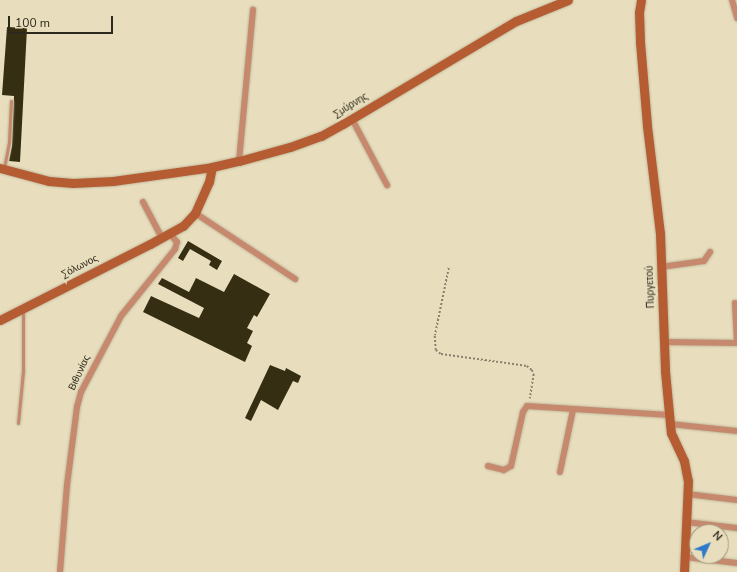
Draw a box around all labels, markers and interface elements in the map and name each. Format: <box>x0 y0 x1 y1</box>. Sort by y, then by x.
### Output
scale bar <box>10 8 115 34</box>
text: 100 m <box>15 15 50 31</box>
street label: Σμύρνης <box>332 91 370 121</box>
street label: Σόλωνος <box>60 253 100 281</box>
street label: Πυργετού <box>644 265 658 309</box>
street label: Βιθυνίας <box>67 353 93 393</box>
north arrow <box>689 524 729 564</box>
text: N <box>709 528 726 544</box>

